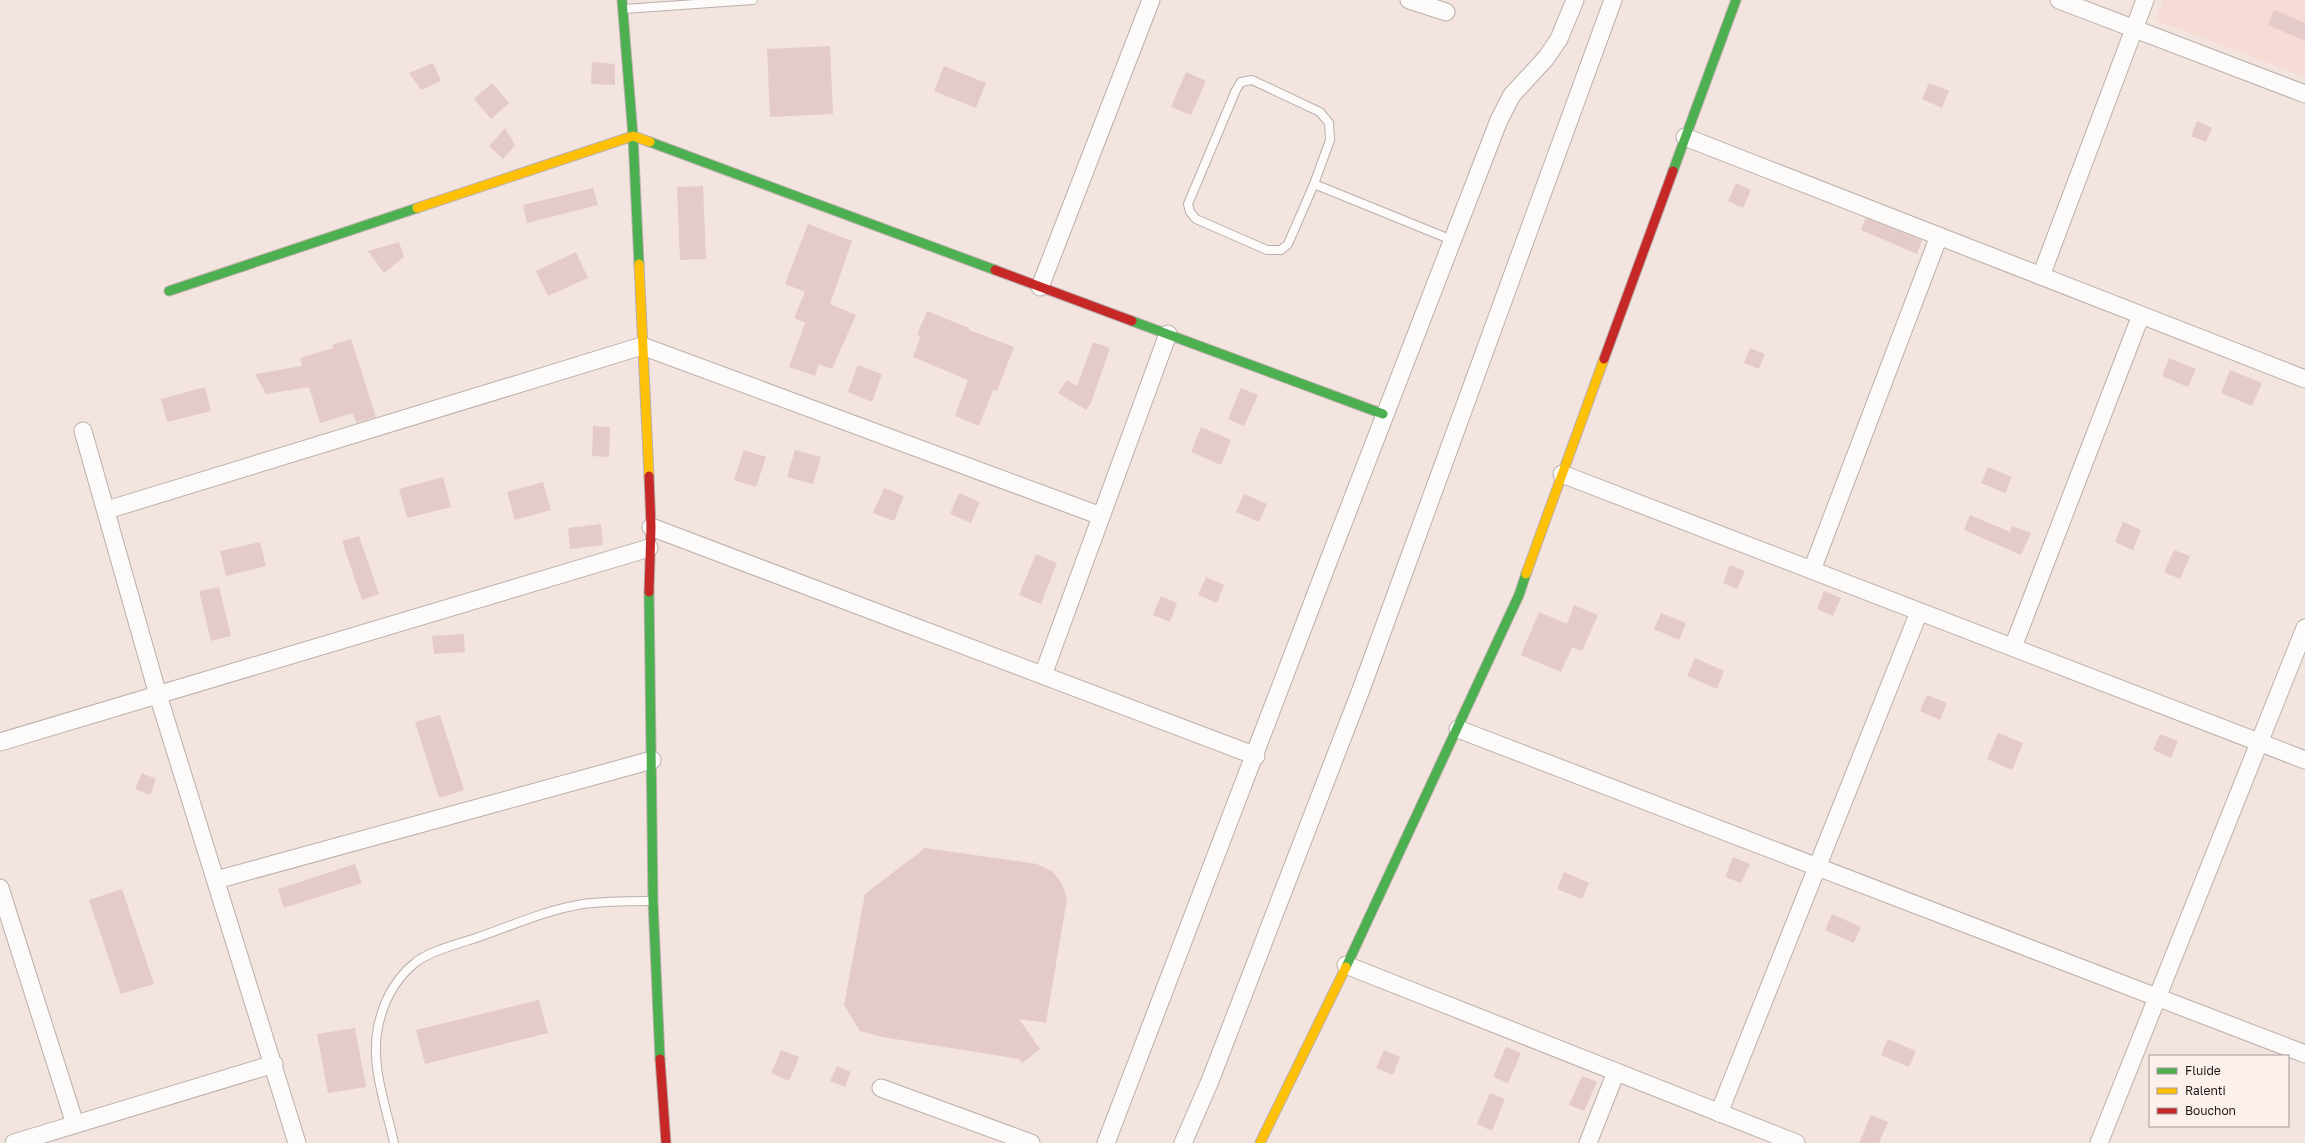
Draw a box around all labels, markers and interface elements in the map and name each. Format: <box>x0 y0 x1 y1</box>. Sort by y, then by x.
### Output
legend <box>2149 1055 2289 1127</box>
text: Fluide <box>2185 1063 2221 1078</box>
text: Ralenti <box>2185 1083 2226 1098</box>
text: Bouchon <box>2185 1103 2236 1118</box>

